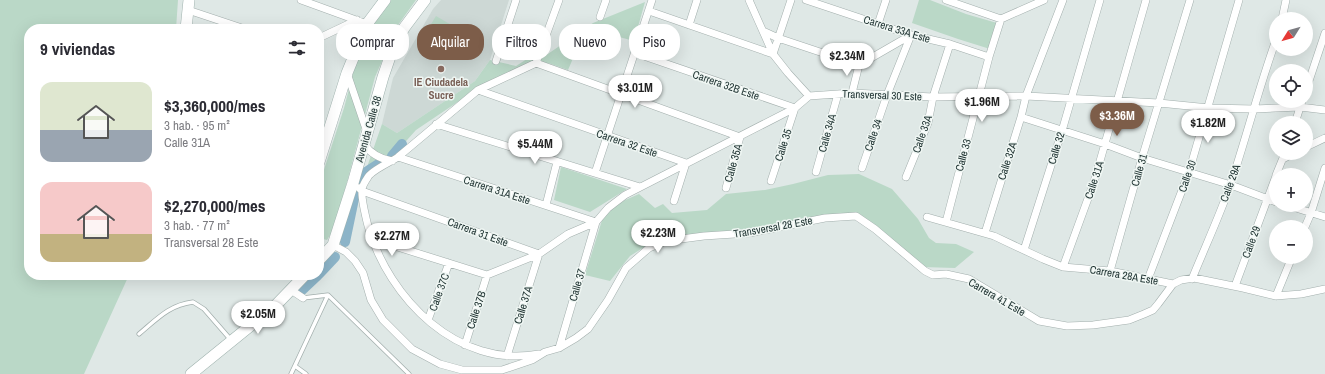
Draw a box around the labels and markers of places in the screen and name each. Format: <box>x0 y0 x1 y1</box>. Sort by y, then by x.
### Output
pin: $2.34M <box>814 43 880 77</box>
marker: IE Ciudadela Sucre <box>436 64 446 74</box>
place label: IE Ciudadela Sucre <box>414 75 468 102</box>
pin: $3.01M <box>602 75 668 109</box>
pin: $1.96M <box>949 89 1015 123</box>
pin: $3.36M <box>1084 103 1150 137</box>
pin: $1.82M <box>1175 110 1241 144</box>
pin: $5.44M <box>502 131 568 165</box>
pin: $2.23M <box>625 220 691 254</box>
pin: $2.27M <box>359 223 425 257</box>
pin: $2.05M <box>225 301 291 335</box>

